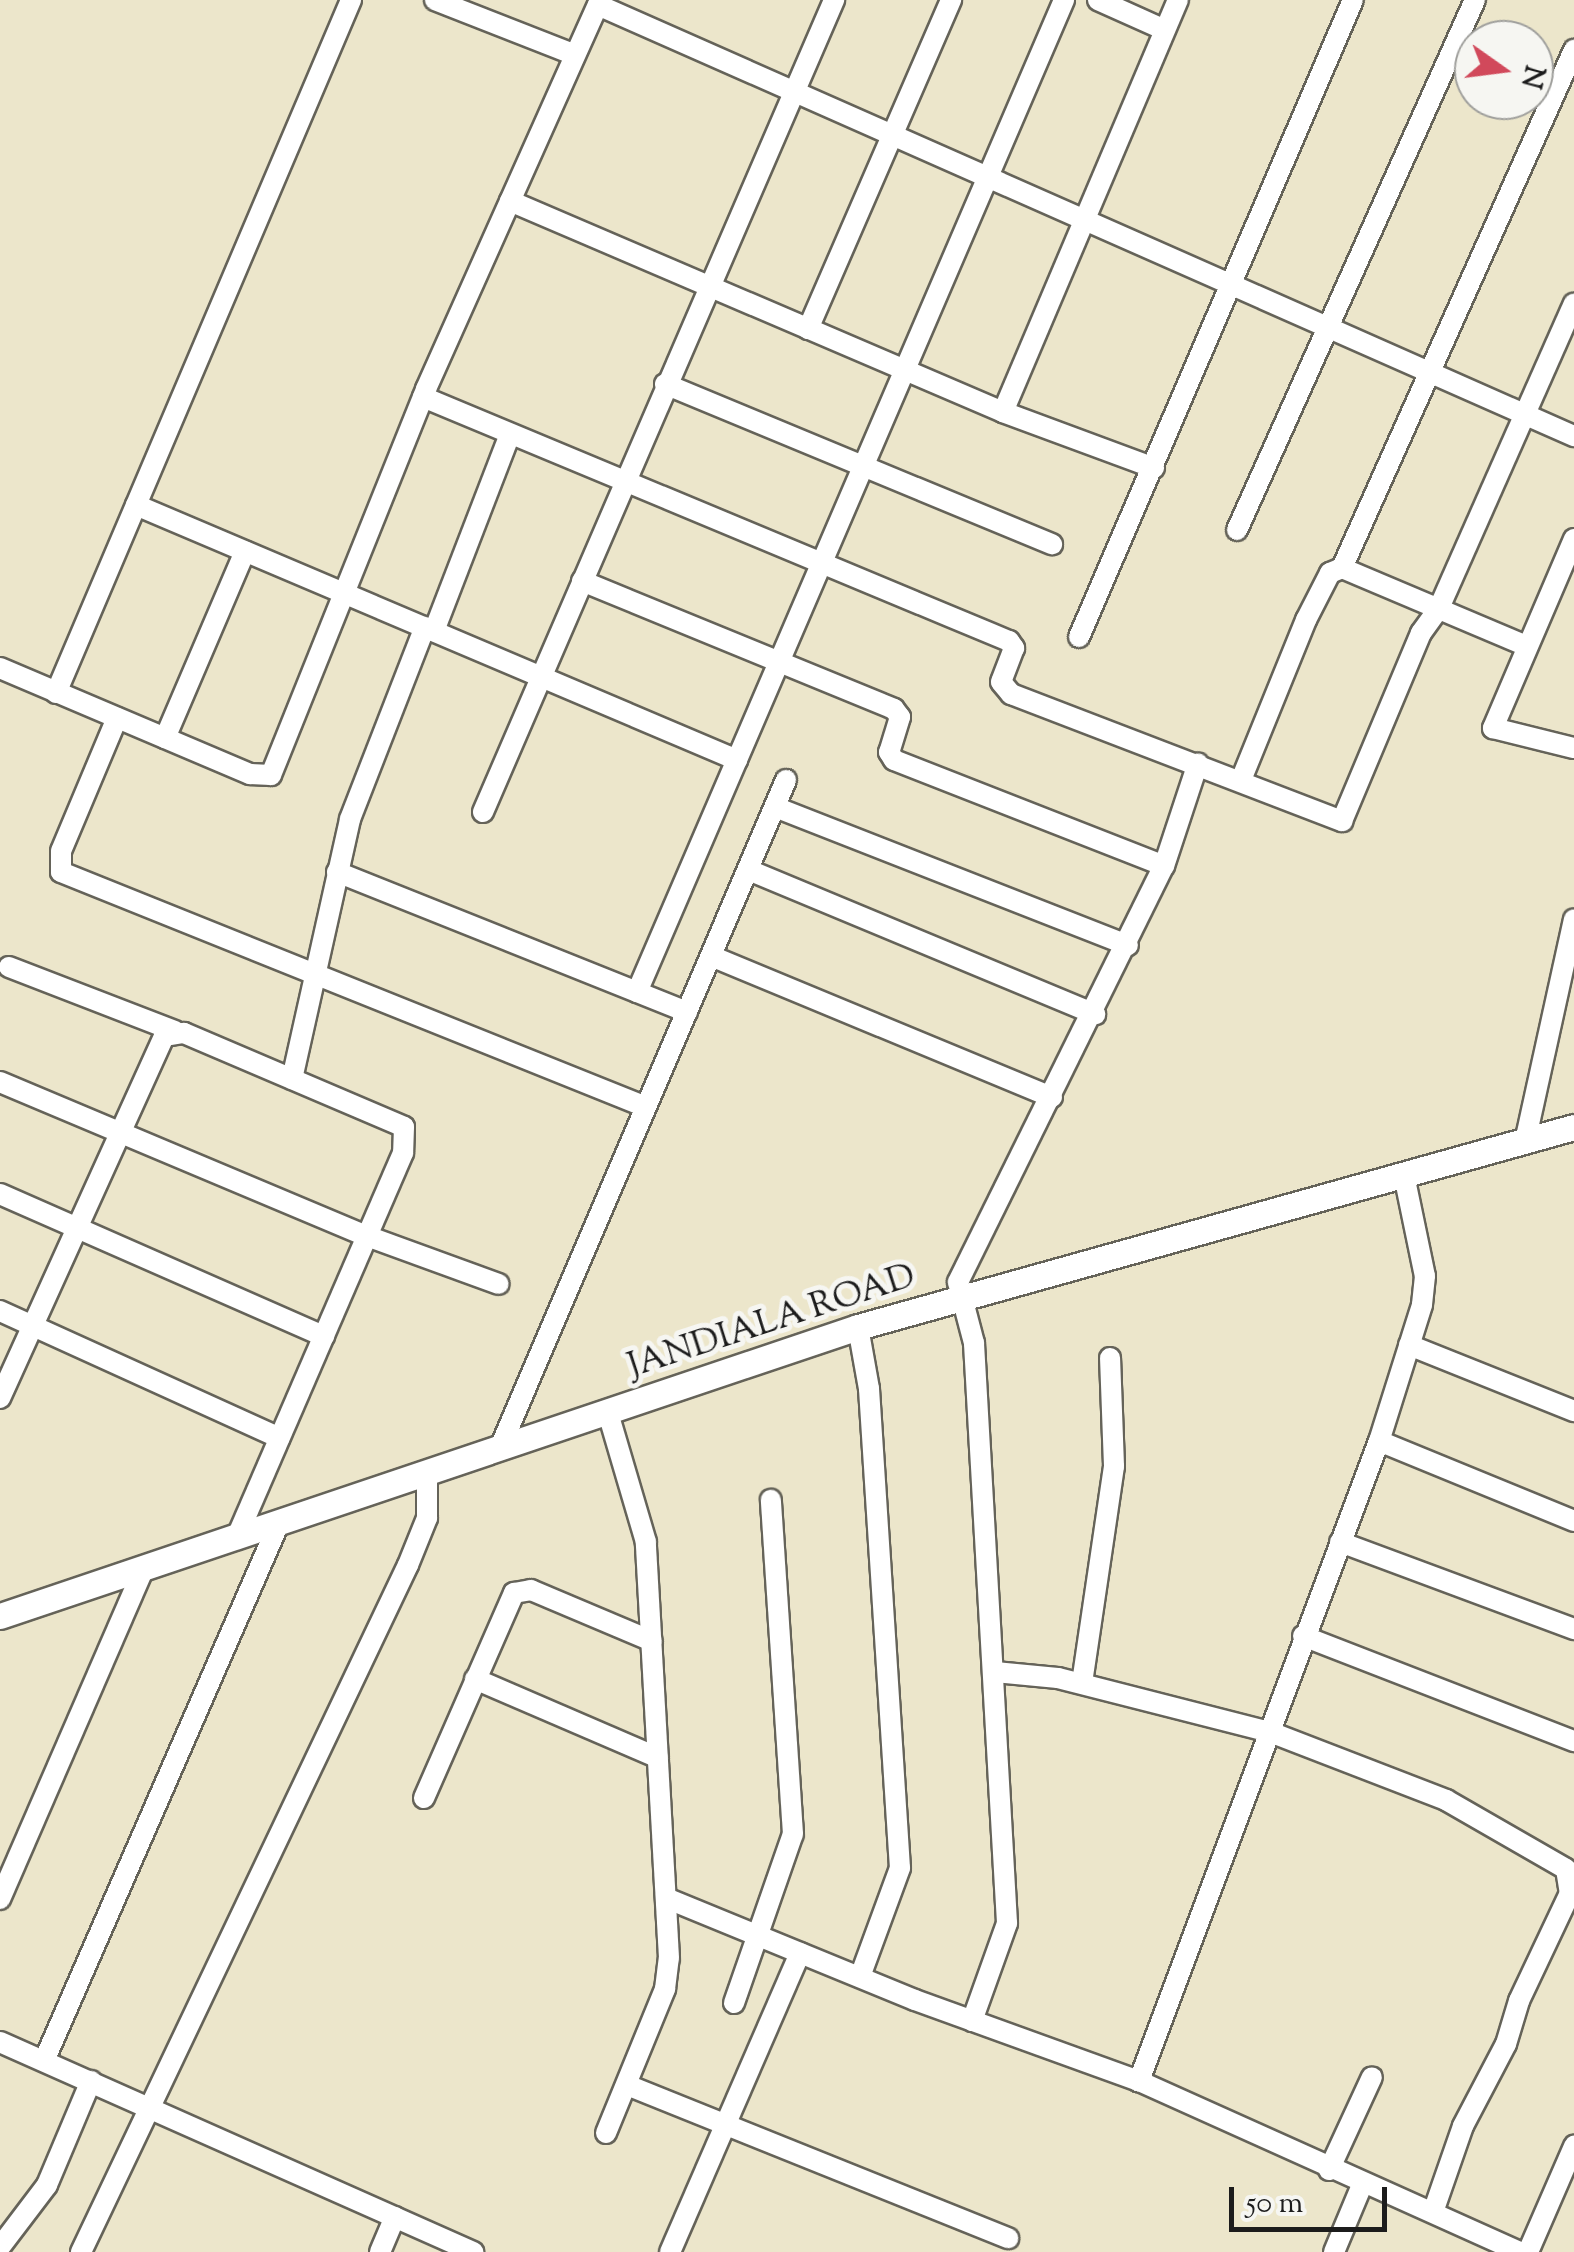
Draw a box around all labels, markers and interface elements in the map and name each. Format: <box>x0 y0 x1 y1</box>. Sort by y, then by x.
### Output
north arrow <box>1454 20 1554 120</box>
text: N <box>1509 61 1553 92</box>
street label: JANDIALA ROAD <box>623 1257 921 1389</box>
scale bar <box>1234 2167 1392 2229</box>
text: 50 m <box>1246 2183 1303 2226</box>

